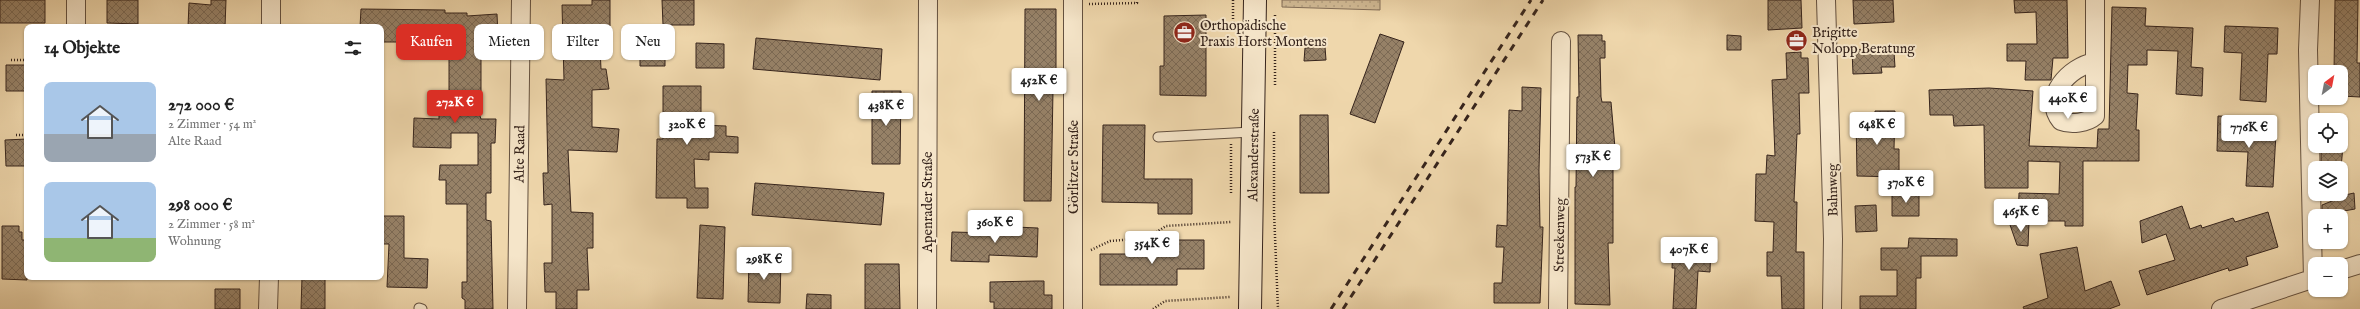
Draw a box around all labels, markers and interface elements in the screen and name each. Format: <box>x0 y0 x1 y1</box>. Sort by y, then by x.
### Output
place label: Orthopädische Praxis Horst Montens <box>1200 17 1327 51</box>
office icon: Orthopädische Praxis Horst Montens <box>1172 20 1198 46</box>
chip: Kaufen <box>396 24 466 60</box>
chip: Mieten <box>474 24 544 60</box>
chip: Filter <box>552 24 613 60</box>
chip: Neu <box>621 24 675 60</box>
place label: Brigitte Nolopp Beratung <box>1812 24 1915 58</box>
office icon: Brigitte Nolopp Beratung <box>1784 27 1810 53</box>
icon: filters <box>342 37 364 59</box>
text: 14 Objekte <box>44 38 120 59</box>
north arrow <box>2308 65 2348 105</box>
map controls <box>2308 65 2348 297</box>
pin: 452K € <box>1006 68 1072 102</box>
text: 452K € <box>1021 72 1057 89</box>
pin: 440K € <box>2035 86 2101 120</box>
pin: 272K € <box>422 90 488 124</box>
text: 440K € <box>2049 90 2088 107</box>
pin: 438K € <box>853 93 919 127</box>
text: 272K € <box>436 94 474 111</box>
text: 272 000 € <box>168 95 234 116</box>
text: 438K € <box>868 97 904 114</box>
icon: home <box>76 98 124 146</box>
street label: Alexanderstraße <box>1244 108 1264 203</box>
pin: 320K € <box>654 112 720 146</box>
pin: 648K € <box>1844 112 1910 146</box>
button: locate <box>2308 113 2348 153</box>
pin: 776K € <box>2216 115 2282 149</box>
text: 2 Zimmer · 54 m² <box>168 116 256 133</box>
text: 320K € <box>668 116 706 133</box>
text: 648K € <box>1859 116 1895 133</box>
street label: Görlitzer Straße <box>1065 119 1083 214</box>
text: 776K € <box>2230 119 2268 136</box>
street label: Alte Raad <box>510 124 530 184</box>
text: Alte Raad <box>168 133 222 150</box>
pin: 573K € <box>1560 144 1626 178</box>
text: 573K € <box>1575 148 1611 165</box>
street label: Apenrader Straße <box>919 151 937 254</box>
button: layers <box>2308 161 2348 201</box>
street label: Bahnweg <box>1824 163 1842 217</box>
pin: 370K € <box>1873 170 1939 204</box>
text: 370K € <box>1887 174 1925 191</box>
text: 298 000 € <box>168 195 233 216</box>
street label: Streekenweg <box>1550 197 1570 272</box>
icon: home <box>76 198 124 246</box>
pin: 465K € <box>1988 199 2054 233</box>
text: 465K € <box>2003 203 2039 220</box>
button: + <box>2308 209 2348 249</box>
pin: 360K € <box>962 210 1028 244</box>
text: 360K € <box>977 214 1013 231</box>
text: 2 Zimmer · 58 m² <box>168 216 255 233</box>
pin: 354K € <box>1119 231 1185 265</box>
text: Wohnung <box>168 233 221 250</box>
text: 354K € <box>1134 235 1170 252</box>
pin: 407K € <box>1656 237 1722 271</box>
text: 407K € <box>1670 241 1708 258</box>
pin: 298K € <box>731 247 797 281</box>
text: 298K € <box>746 251 782 268</box>
button: − <box>2308 257 2348 297</box>

